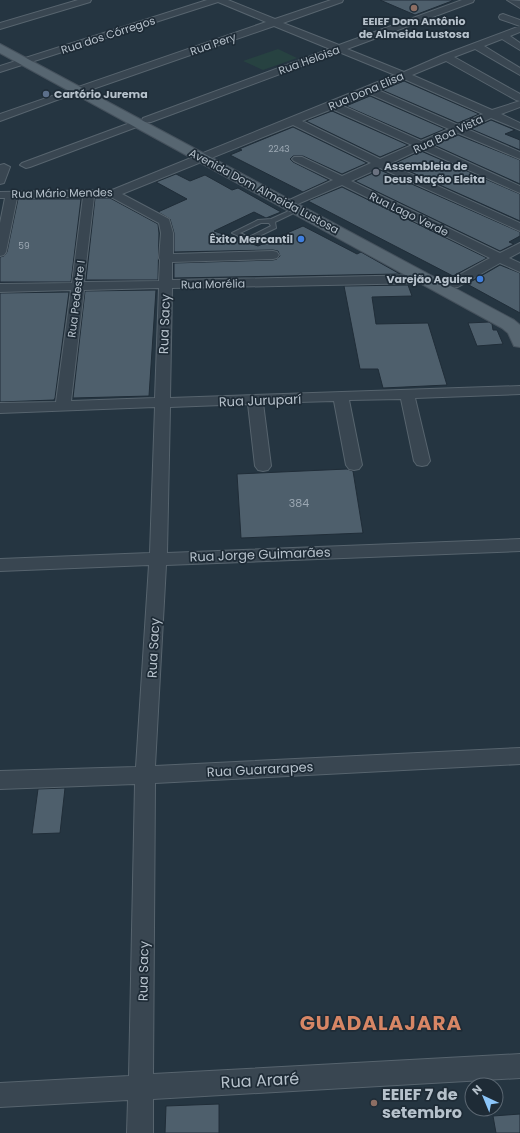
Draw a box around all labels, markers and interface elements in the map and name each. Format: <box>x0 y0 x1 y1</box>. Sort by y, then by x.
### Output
marker: EEIEF Dom Antônio de Almeida Lustosa <box>409 3 419 13</box>
street label: Rua dos Córregos <box>59 12 157 58</box>
place label: EEIEF Dom Antônio de Almeida Lustosa <box>359 13 469 42</box>
street label: Rua Pery <box>188 28 239 59</box>
street label: Rua Heloisa <box>276 42 342 78</box>
street label: Rua Dona Elisa <box>326 68 406 114</box>
place label: Cartório Jurema <box>54 86 148 102</box>
marker: Cartório Jurema <box>41 89 51 99</box>
street label: Rua Boa Vista <box>410 111 486 157</box>
house number: 2243 <box>268 143 290 155</box>
street label: Avenida Dom Almeida Lustosa <box>186 145 342 237</box>
place label: Assembleia de Deus Nação Eleita <box>384 158 485 187</box>
marker: Assembleia de Deus Nação Eleita <box>371 167 381 177</box>
street label: Rua Mário Mendes <box>11 184 113 202</box>
street label: Rua Lago Verde <box>367 188 451 240</box>
place label: Êxito Mercantil <box>209 231 293 247</box>
marker: Êxito Mercantil <box>296 234 306 244</box>
house number: 59 <box>18 240 30 252</box>
street label: Rua Pedestre I <box>63 259 89 339</box>
place label: Varejão Aguiar <box>387 271 472 287</box>
marker: Varejão Aguiar <box>475 274 485 284</box>
street label: Rua Morélia <box>181 275 245 293</box>
street label: Rua Sacy <box>154 293 175 354</box>
street label: Rua Juruparí <box>218 390 302 411</box>
house number: 384 <box>289 495 309 511</box>
street label: Rua Jorge Guimarães <box>189 543 331 566</box>
street label: Rua Sacy <box>142 617 165 679</box>
street label: Rua Guararapes <box>206 757 314 782</box>
street label: Rua Sacy <box>133 940 154 1001</box>
district label: GUADALAJARA <box>300 1009 462 1037</box>
street label: Rua Araré <box>220 1067 300 1094</box>
north arrow <box>464 1077 504 1117</box>
text: N <box>469 1081 486 1098</box>
place label: EEIEF 7 de setembro <box>382 1083 462 1124</box>
marker: EEIEF 7 de setembro <box>369 1098 379 1108</box>

